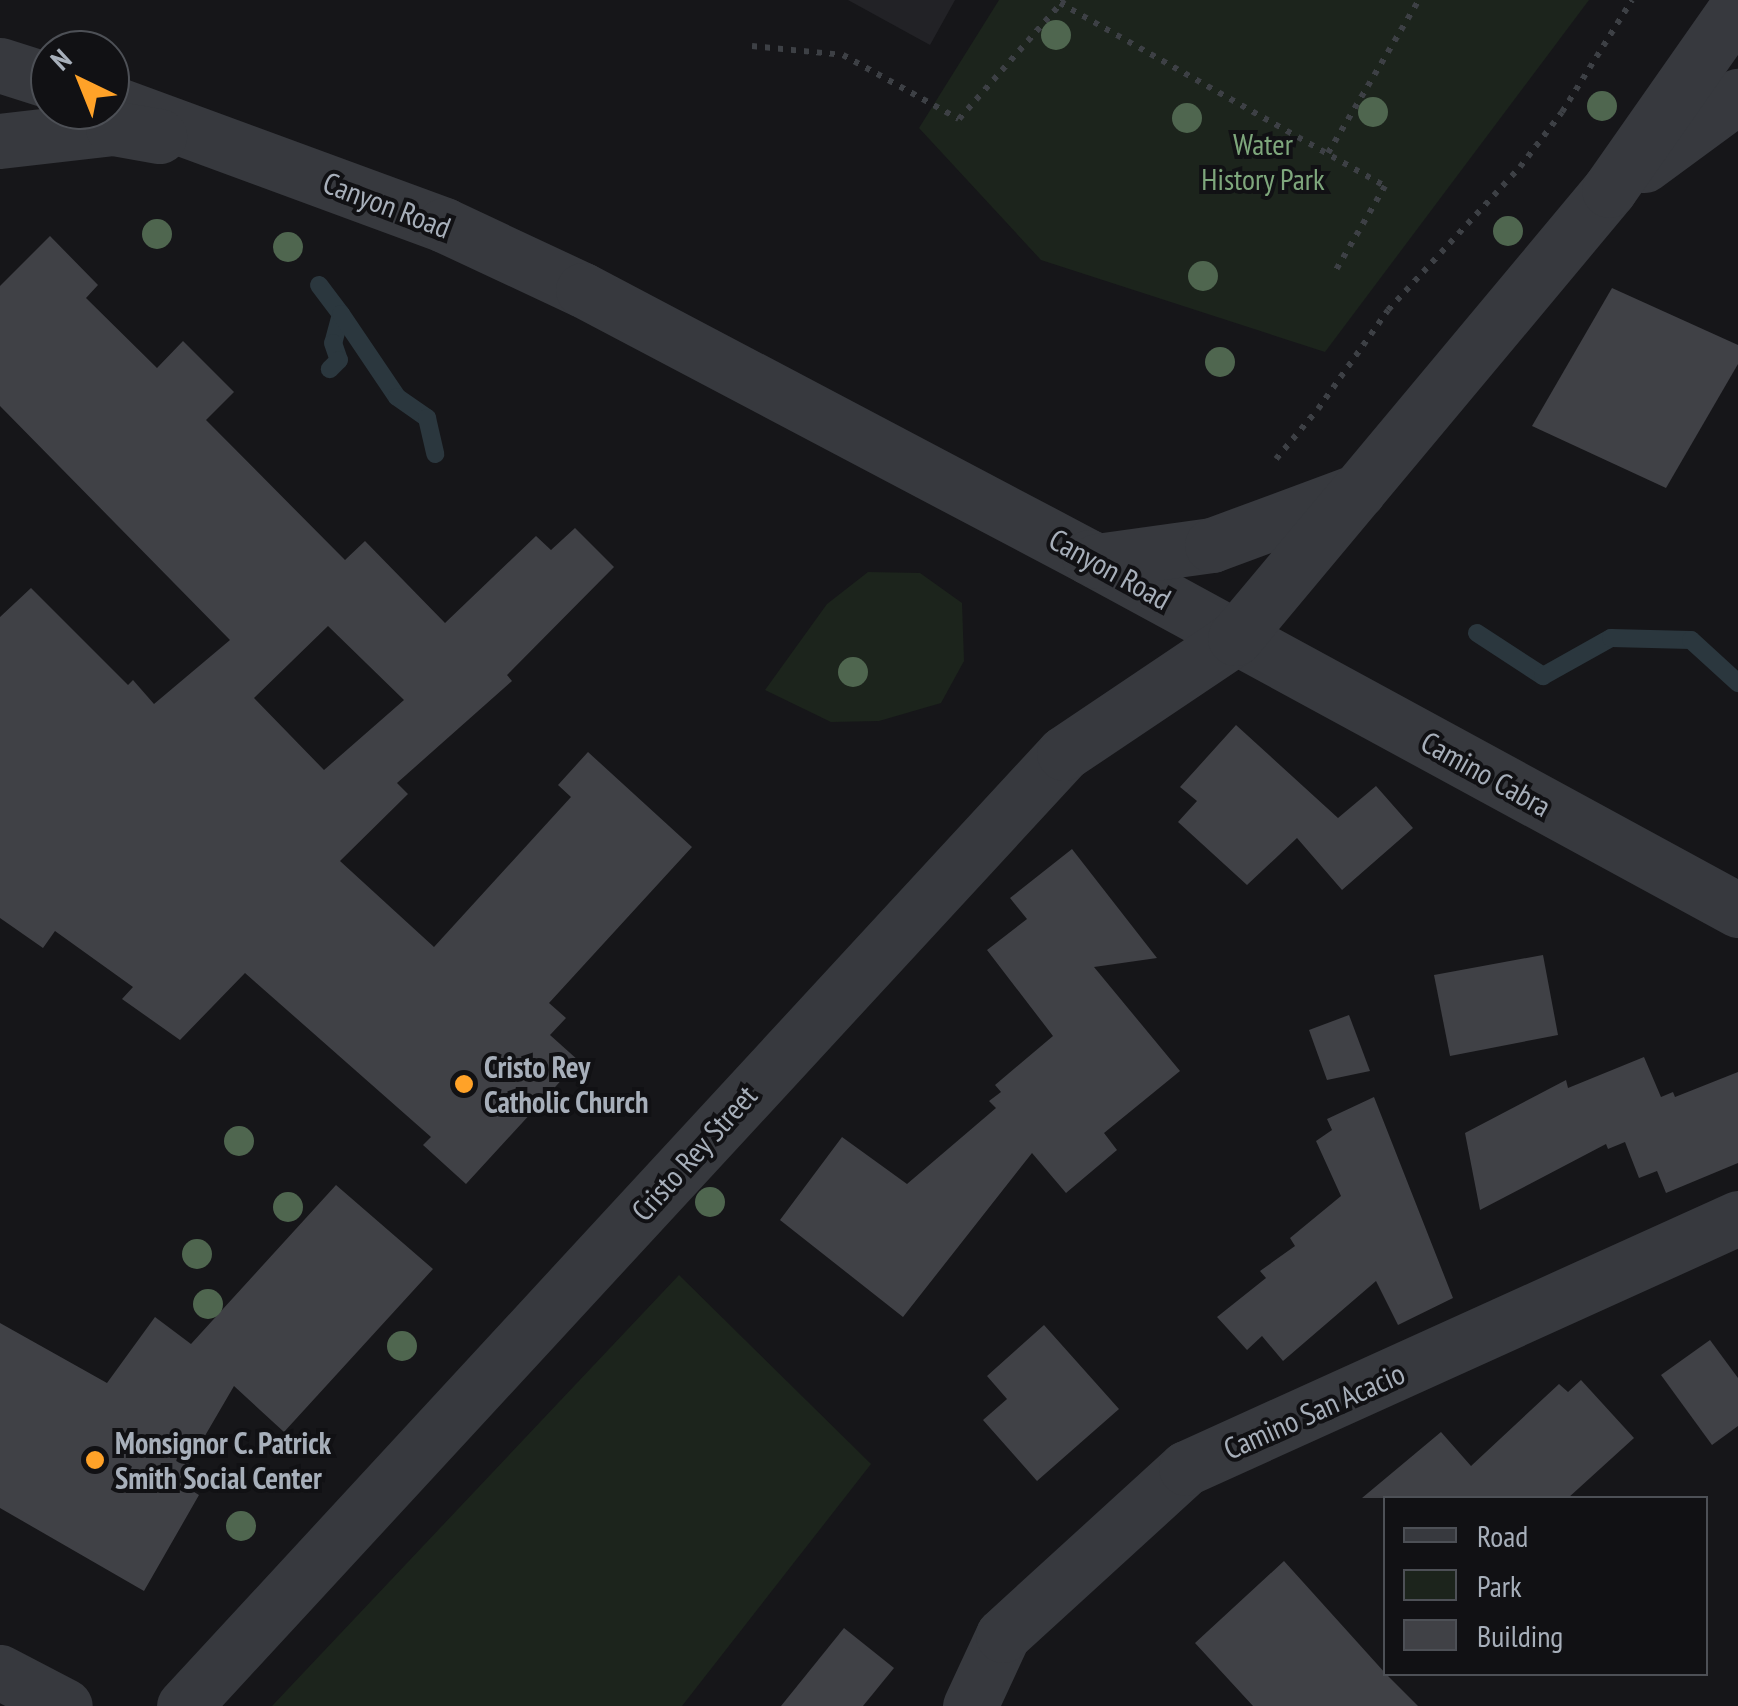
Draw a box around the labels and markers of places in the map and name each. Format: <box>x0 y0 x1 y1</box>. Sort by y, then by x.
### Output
place label: Cristo Rey Catholic Church <box>484 1049 649 1120</box>
marker: Cristo Rey Catholic Church <box>453 1073 475 1095</box>
place label: Monsignor C. Patrick Smith Social Center <box>115 1425 333 1496</box>
marker: Monsignor C. Patrick Smith Social Center <box>84 1449 106 1471</box>

